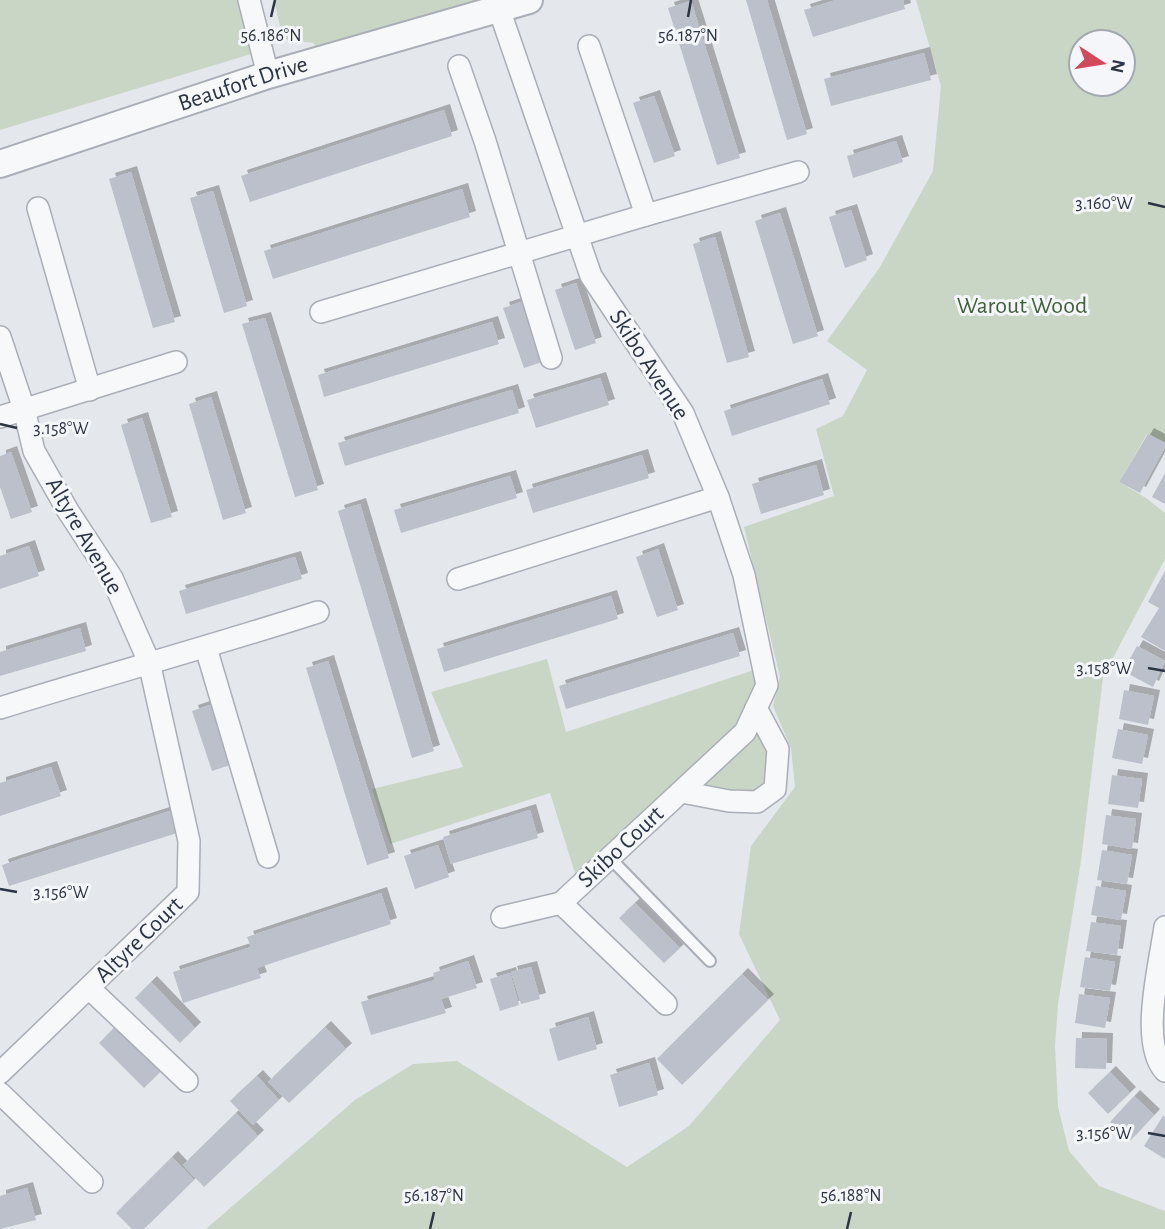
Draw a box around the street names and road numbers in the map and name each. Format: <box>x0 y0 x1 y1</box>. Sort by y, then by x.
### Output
street label: Beaufort Drive <box>175 52 311 116</box>
street label: Skibo Avenue <box>605 306 693 424</box>
street label: Altyre Avenue <box>41 474 127 598</box>
street label: Skibo Court <box>574 801 669 892</box>
street label: Altyre Court <box>91 892 188 987</box>

